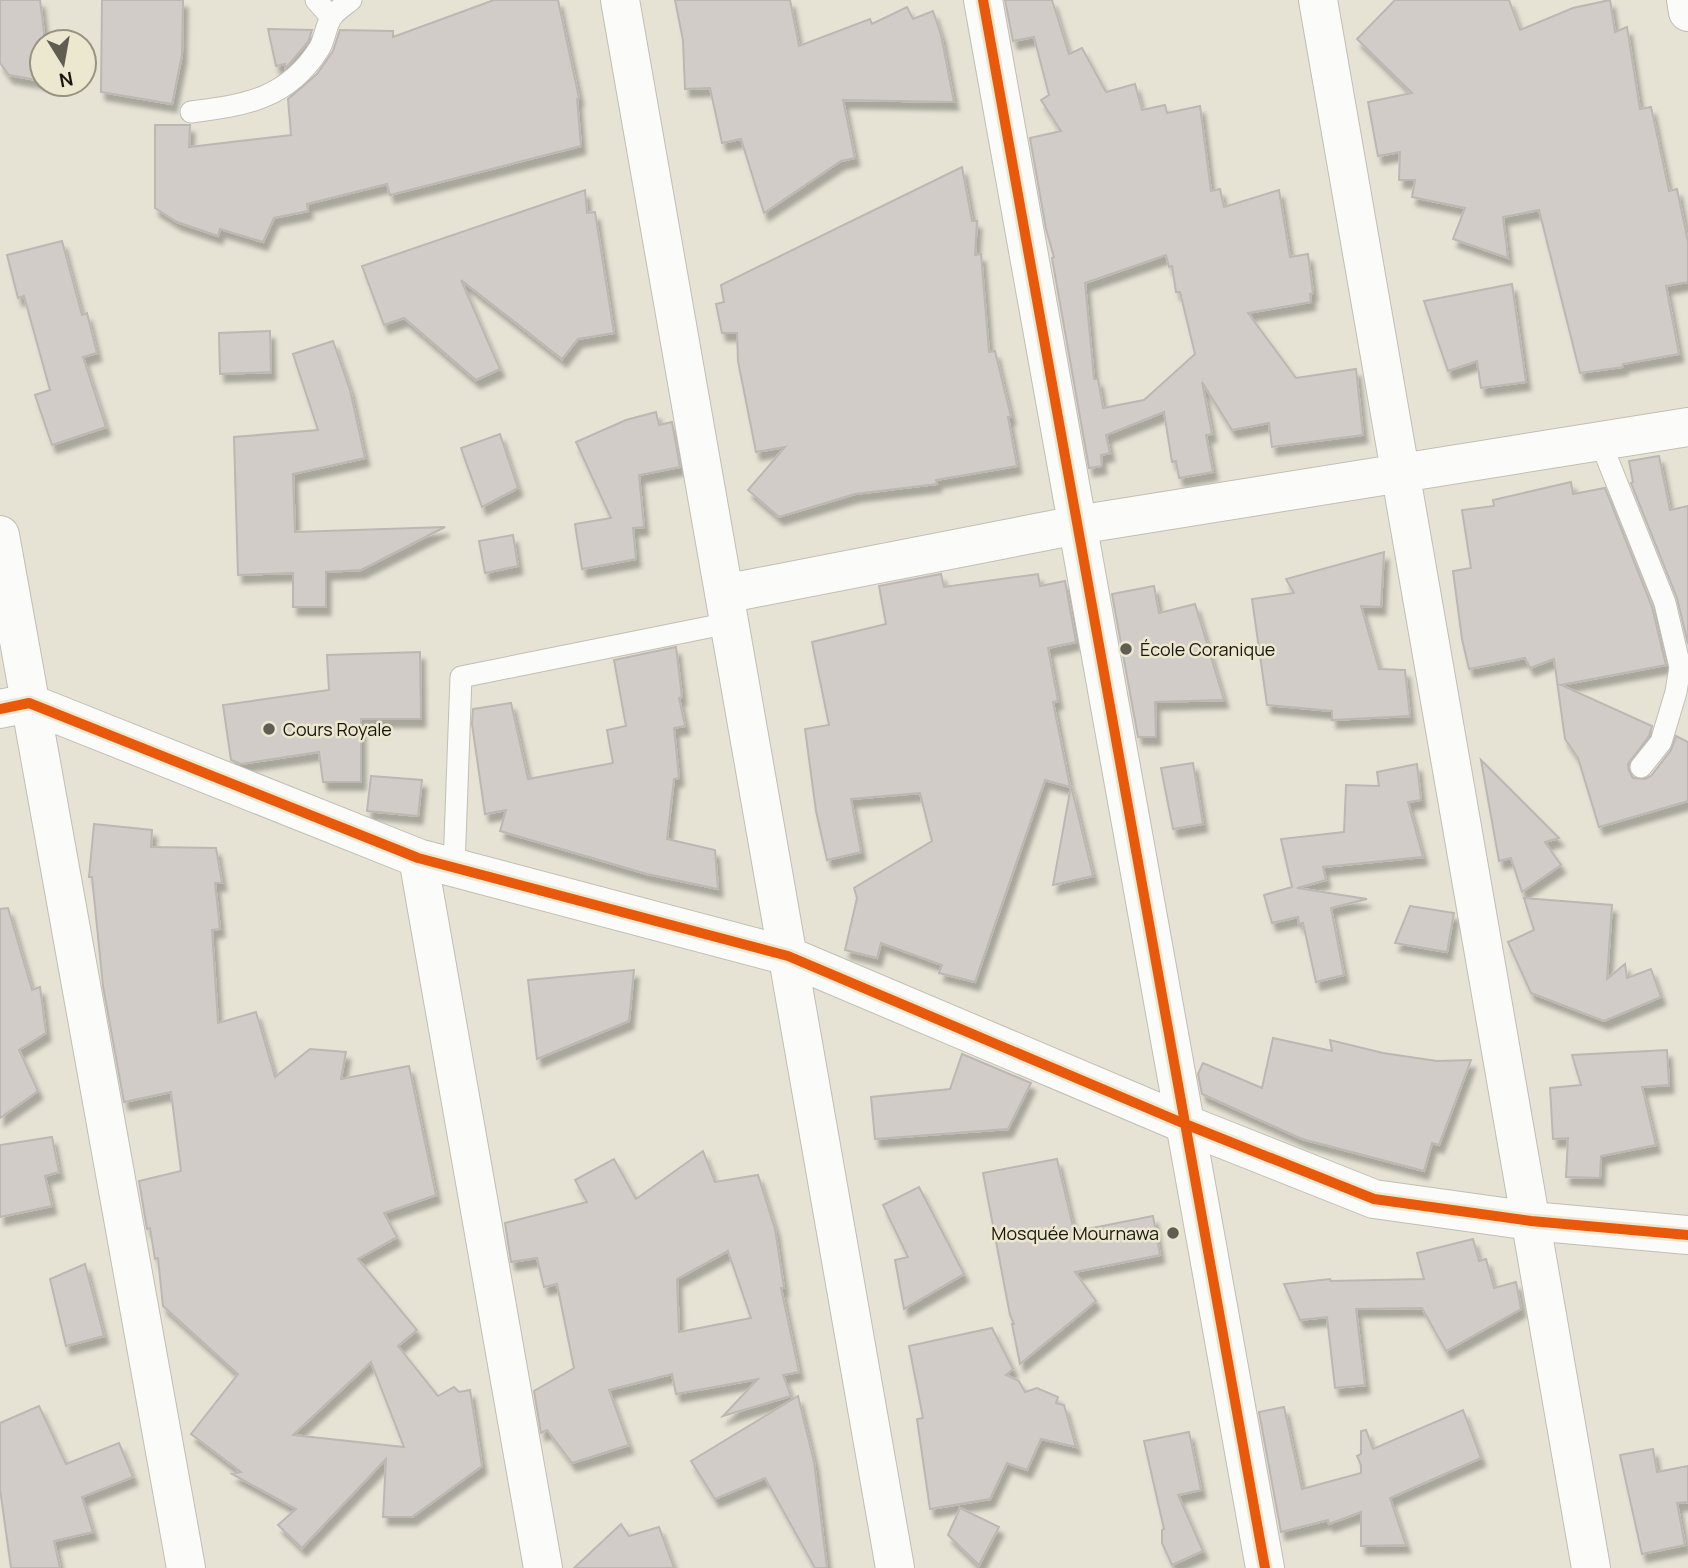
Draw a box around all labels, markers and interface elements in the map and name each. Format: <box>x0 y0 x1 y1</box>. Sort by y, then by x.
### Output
north arrow <box>28 28 98 98</box>
text: N <box>57 66 75 94</box>
place label: École Coranique <box>1140 637 1275 661</box>
marker: École Coranique <box>1118 641 1134 657</box>
place label: Cours Royale <box>283 717 392 741</box>
marker: Cours Royale <box>261 721 277 737</box>
place label: Mosquée Mournawa <box>991 1221 1159 1245</box>
marker: Mosquée Mournawa <box>1165 1225 1181 1241</box>

